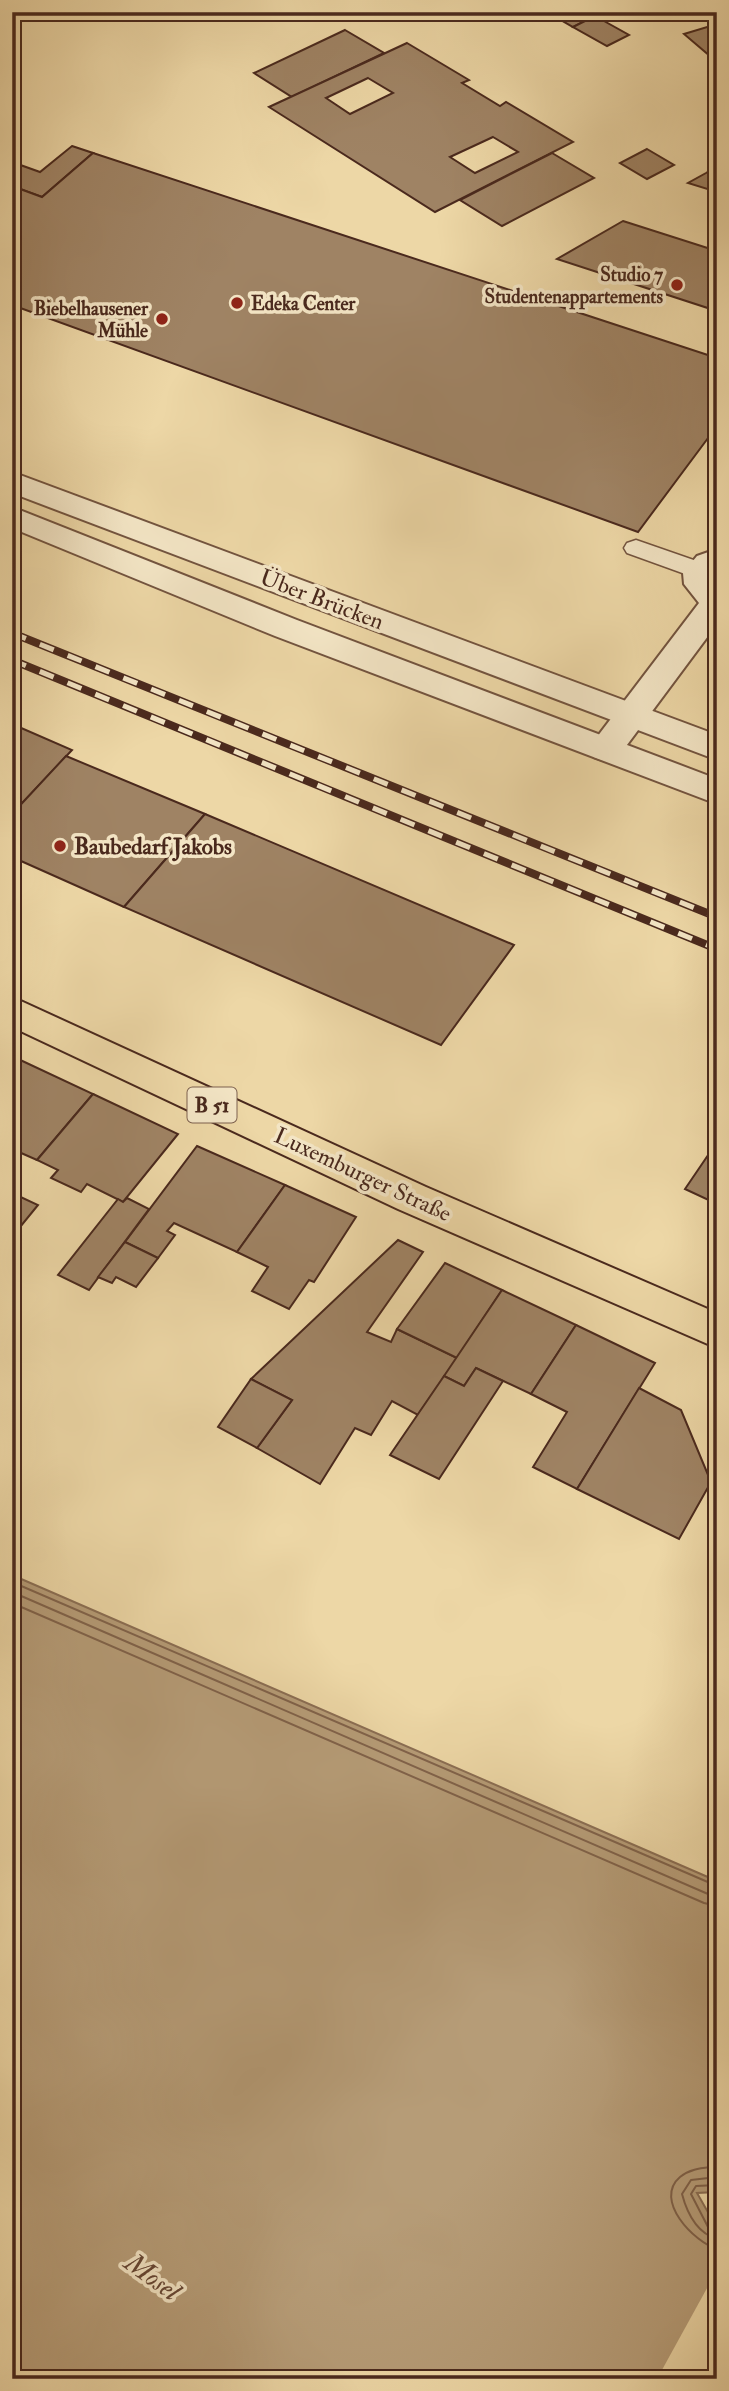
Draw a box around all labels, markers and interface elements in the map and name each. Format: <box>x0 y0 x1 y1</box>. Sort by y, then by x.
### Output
place label: Studio 7 Studentenappartements <box>485 263 663 310</box>
marker: Studio 7 Studentenappartements <box>669 277 685 293</box>
place label: Edeka Center <box>251 292 356 316</box>
marker: Edeka Center <box>229 295 245 311</box>
place label: Biebelhausener Mühle <box>34 297 149 343</box>
marker: Biebelhausener Mühle <box>154 311 170 327</box>
street label: Über Brücken <box>256 563 388 636</box>
place label: Baubedarf Jakobs <box>74 832 232 862</box>
marker: Baubedarf Jakobs <box>52 838 68 854</box>
road number: B 51 <box>188 1088 236 1122</box>
street label: Luxemburger Straße <box>270 1121 456 1228</box>
water label: Mosel <box>116 2244 189 2310</box>

